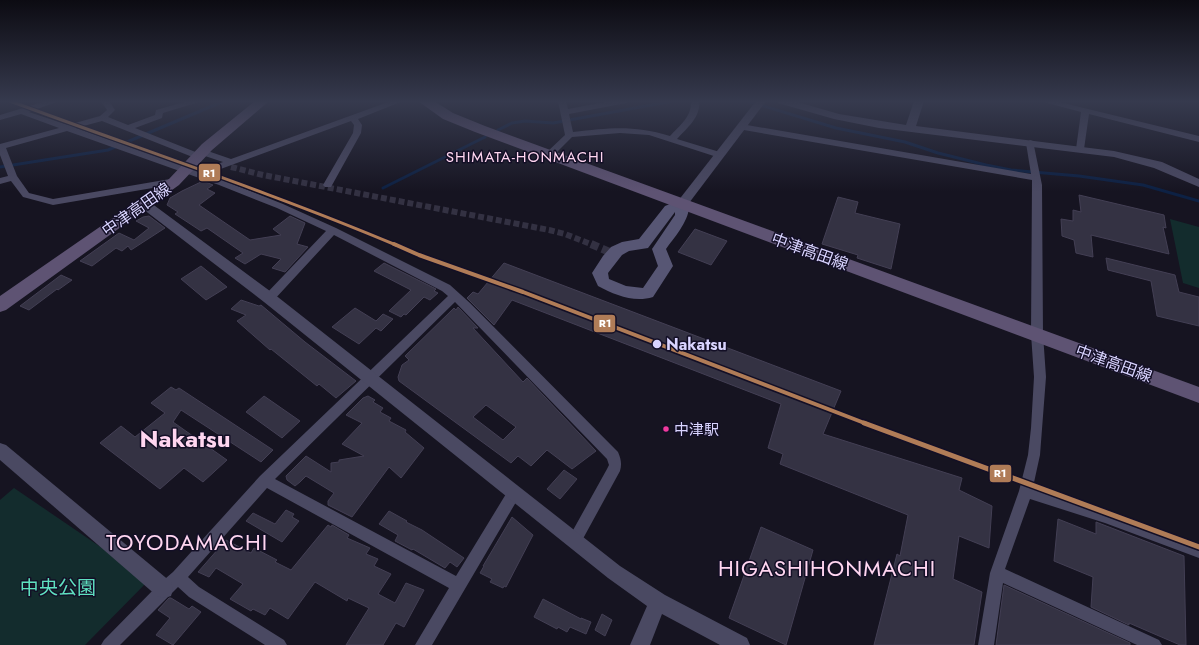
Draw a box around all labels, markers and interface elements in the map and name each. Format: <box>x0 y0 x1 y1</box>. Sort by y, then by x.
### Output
district label: SHIMATA-HONMACHI <box>446 146 604 168</box>
line badge: R1 <box>198 163 221 182</box>
text: R1 <box>203 165 215 181</box>
street label: 中津高田線 <box>97 177 176 242</box>
street label: 中津高田線 <box>768 227 851 276</box>
line badge: R1 <box>593 314 616 333</box>
text: R1 <box>599 315 611 331</box>
place label: Nakatsu <box>666 333 727 356</box>
marker: Nakatsu <box>651 338 663 350</box>
street label: 中津高田線 <box>1072 339 1155 388</box>
place label: 中津駅 <box>674 419 719 441</box>
district label: Nakatsu <box>139 421 231 456</box>
marker: 中津駅 <box>661 424 671 434</box>
line badge: R1 <box>989 464 1012 483</box>
text: R1 <box>994 465 1006 481</box>
district label: TOYODAMACHI <box>106 526 268 558</box>
district label: HIGASHIHONMACHI <box>718 552 936 584</box>
park label: 中央公園 <box>20 574 96 601</box>

